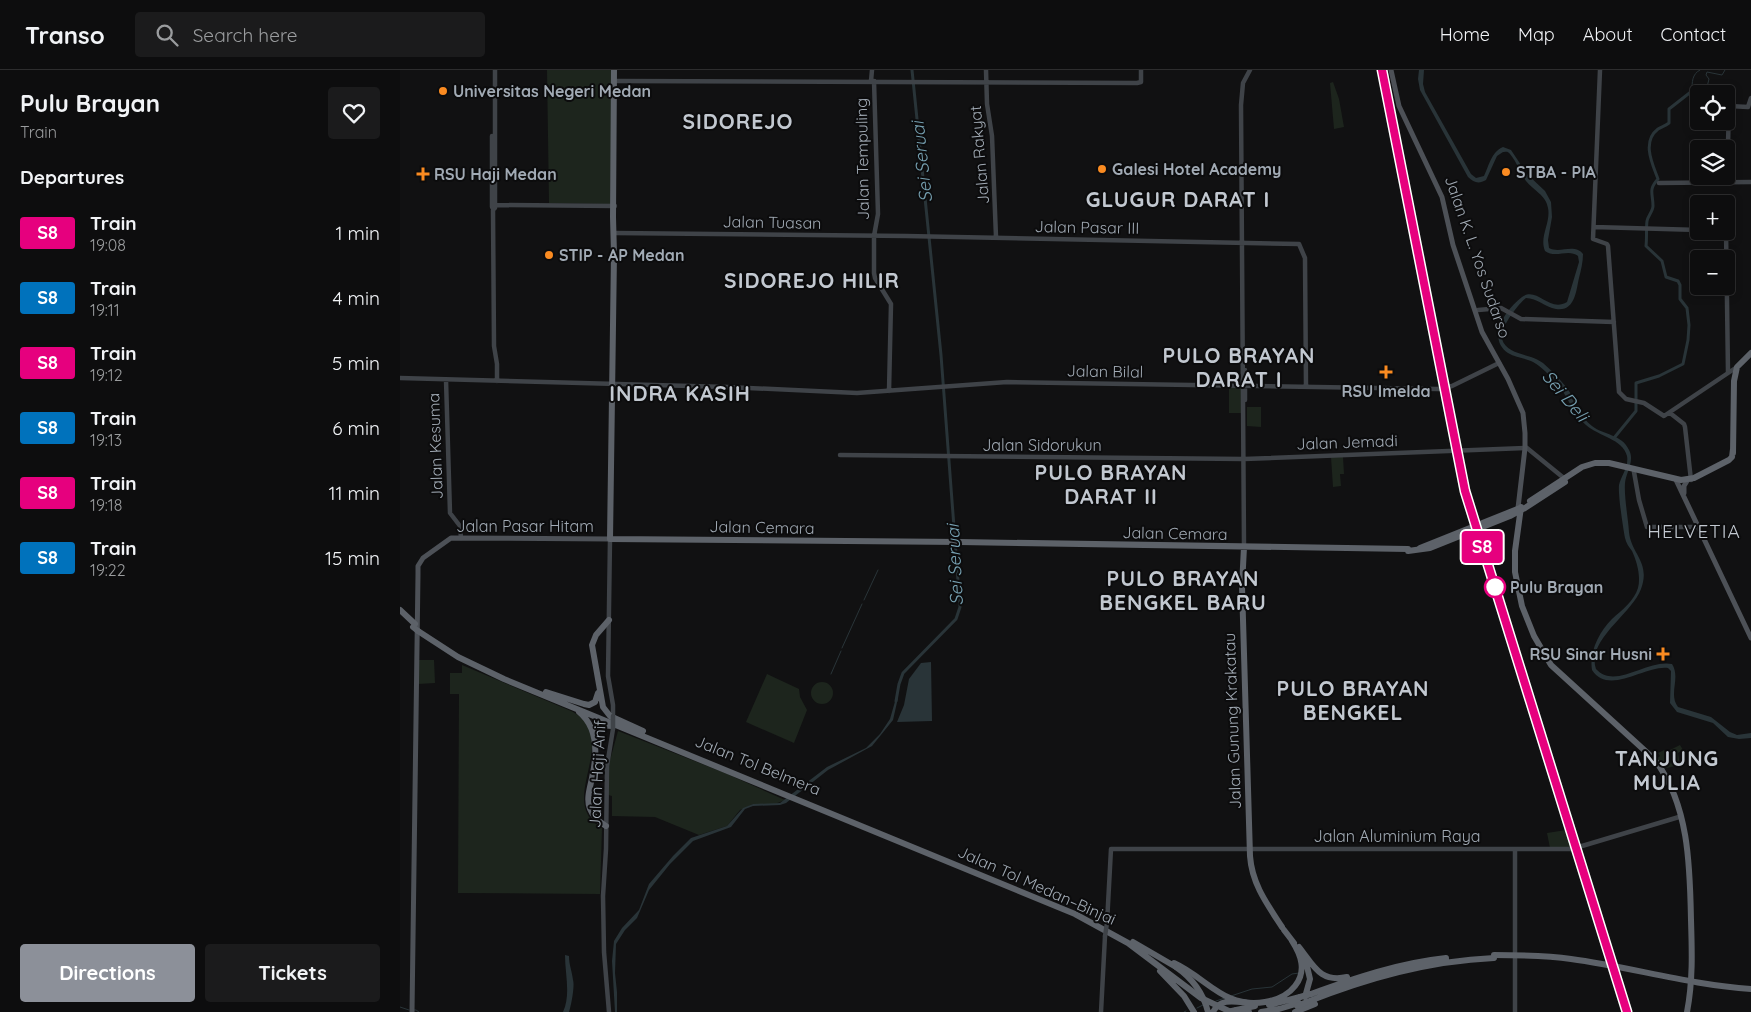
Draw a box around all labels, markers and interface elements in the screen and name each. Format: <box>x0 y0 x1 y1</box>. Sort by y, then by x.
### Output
search box <box>135 12 485 57</box>
text: Transo <box>25 20 105 50</box>
icon: search <box>153 21 181 49</box>
text: Search here <box>193 23 298 47</box>
text: Home <box>1440 23 1490 46</box>
text: Map <box>1518 23 1555 46</box>
text: About <box>1583 23 1633 46</box>
text: Contact <box>1661 23 1726 46</box>
place label: Universitas Negeri Medan <box>453 81 651 101</box>
marker: Universitas Negeri Medan <box>437 85 449 97</box>
map controls <box>1690 85 1735 295</box>
button: locate <box>1690 85 1735 130</box>
button: heart <box>328 87 380 139</box>
text: Pulu Brayan <box>20 88 160 118</box>
street label: Jalan Tempuling <box>851 98 873 220</box>
street label: Jalan Rakyat <box>965 105 993 205</box>
district label: SIDOREJO <box>682 108 794 134</box>
water label: Sei Seruai <box>906 118 937 204</box>
text: Train <box>20 122 57 142</box>
button: layers <box>1690 140 1735 185</box>
place label: Galesi Hotel Academy <box>1112 159 1281 179</box>
place label: STBA - PIA <box>1516 162 1597 182</box>
marker: Galesi Hotel Academy <box>1096 163 1108 175</box>
place label: RSU Haji Medan <box>434 164 557 184</box>
text: Departures <box>20 165 124 189</box>
marker: STBA - PIA <box>1500 166 1512 178</box>
marker: RSU Haji Medan <box>416 167 430 181</box>
street label: Jalan K. L. Yos Sudarso <box>1441 173 1515 341</box>
district label: GLUGUR DARAT I <box>1086 186 1270 212</box>
button: + <box>1690 195 1735 240</box>
text: Train <box>90 211 137 235</box>
street label: Jalan Tuasan <box>722 211 822 233</box>
street label: Jalan Pasar III <box>1034 216 1140 238</box>
text: S8 <box>37 221 58 244</box>
text: 1 min <box>335 221 380 245</box>
text: 19:08 <box>90 235 126 255</box>
place label: STIP - AP Medan <box>559 245 684 265</box>
marker: STIP - AP Medan <box>543 249 555 261</box>
button: − <box>1690 250 1735 295</box>
district label: SIDOREJO HILIR <box>724 267 900 293</box>
text: Train <box>90 276 137 300</box>
text: S8 <box>37 286 58 309</box>
text: 4 min <box>332 286 380 310</box>
text: 19:11 <box>90 300 120 320</box>
text: Train <box>90 341 137 365</box>
district label: PULO BRAYAN DARAT I <box>1162 342 1316 392</box>
text: S8 <box>37 351 58 374</box>
text: 5 min <box>332 351 380 375</box>
street label: Jalan Bilal <box>1066 360 1144 382</box>
text: 19:12 <box>90 365 123 385</box>
marker: RSU Imelda <box>1379 365 1393 379</box>
water label: Sei Deli <box>1537 365 1595 428</box>
district label: INDRA KASIH <box>609 380 751 406</box>
place label: RSU Imelda <box>1341 381 1431 401</box>
street label: Jalan Kesuma <box>423 393 447 499</box>
text: Train <box>90 406 137 430</box>
text: S8 <box>37 416 58 439</box>
text: 6 min <box>332 416 380 440</box>
text: 19:13 <box>90 430 122 450</box>
street label: Jalan Jemadi <box>1296 430 1398 454</box>
street label: Jalan Sidorukun <box>982 435 1102 455</box>
district label: PULO BRAYAN DARAT II <box>1034 459 1188 509</box>
text: Train <box>90 471 137 495</box>
text: S8 <box>37 481 58 504</box>
text: 11 min <box>328 481 380 505</box>
text: 19:18 <box>90 495 122 515</box>
street label: Jalan Pasar Hitam <box>456 516 594 536</box>
street label: Jalan Cemara <box>709 516 815 538</box>
district label: HELVETIA <box>1647 519 1741 543</box>
water label: Sei Seruai <box>941 522 968 606</box>
street label: Jalan Cemara <box>1122 522 1228 544</box>
line badge: S8 <box>1460 531 1504 563</box>
text: S8 <box>1472 535 1492 558</box>
text: Train <box>90 536 137 560</box>
text: S8 <box>37 546 58 569</box>
text: 15 min <box>325 546 380 570</box>
text: 19:22 <box>90 560 126 580</box>
district label: PULO BRAYAN BENGKEL BARU <box>1099 565 1267 615</box>
marker: Pulu Brayan <box>1484 576 1506 598</box>
place label: Pulu Brayan <box>1510 577 1603 597</box>
street label: Jalan Gunung Krakatau <box>1219 632 1245 810</box>
place label: RSU Sinar Husni <box>1529 644 1652 664</box>
marker: RSU Sinar Husni <box>1656 647 1670 661</box>
district label: PULO BRAYAN BENGKEL <box>1276 675 1430 725</box>
street label: Jalan Haji Anif <box>584 719 610 828</box>
street label: Jalan Tol Belmera <box>692 731 824 799</box>
district label: TANJUNG MULIA <box>1615 745 1719 795</box>
street label: Jalan Aluminium Raya <box>1314 826 1480 846</box>
street label: Jalan Tol Medan–Binjai <box>955 841 1119 929</box>
button: Directions <box>20 944 195 1002</box>
button: Tickets <box>205 944 380 1002</box>

